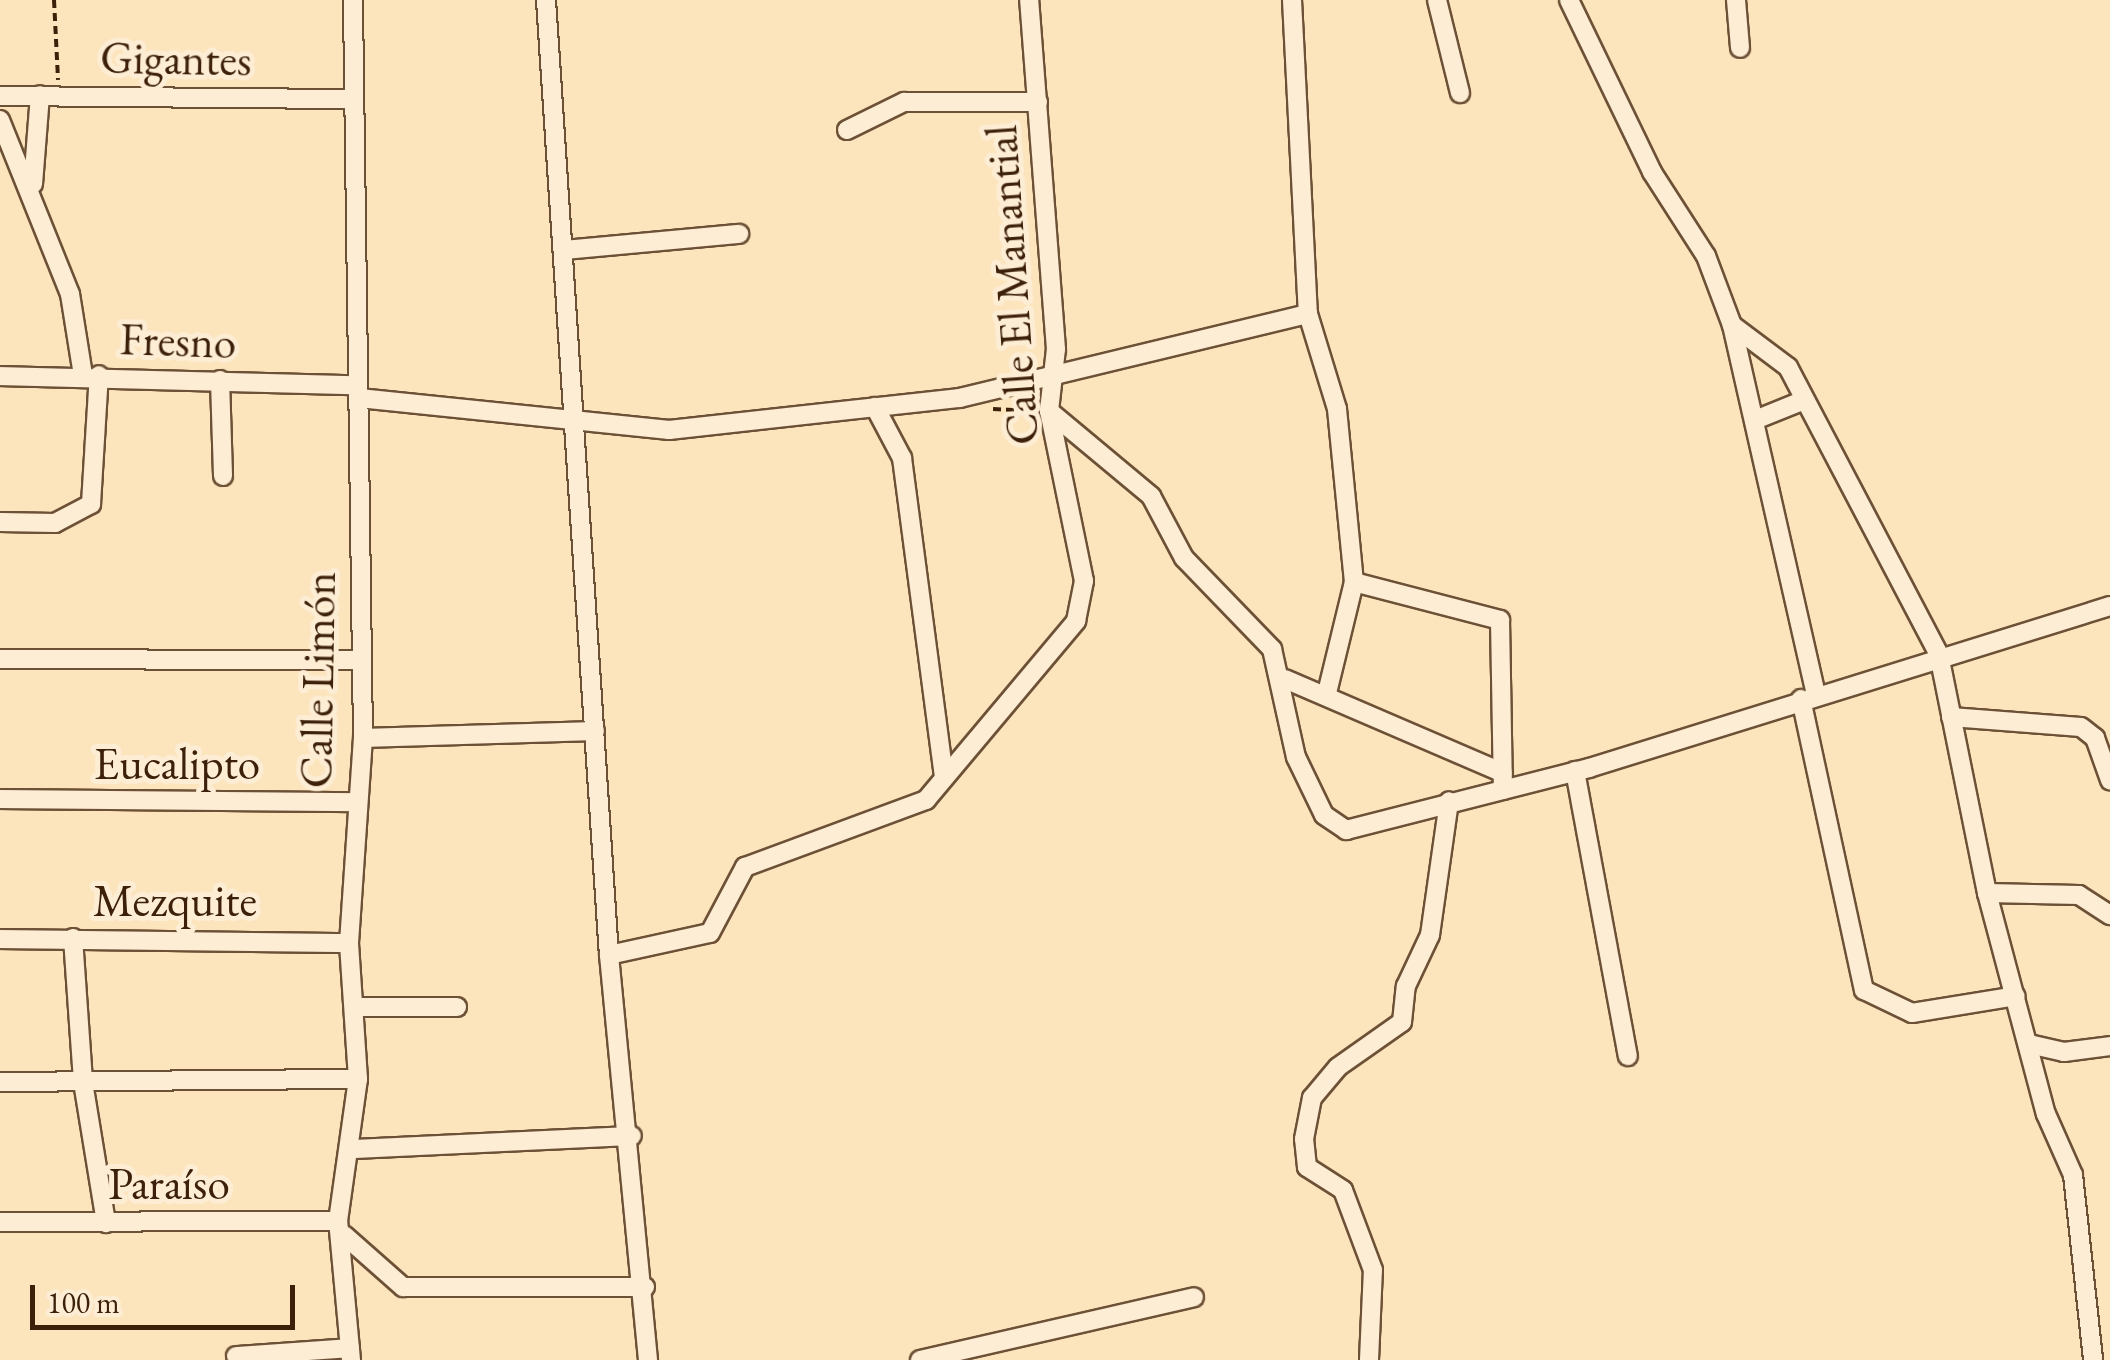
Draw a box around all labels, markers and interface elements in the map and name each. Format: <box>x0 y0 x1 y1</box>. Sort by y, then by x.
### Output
street label: Gigantes <box>100 31 252 87</box>
street label: Calle El Manantial <box>974 123 1050 447</box>
street label: Fresno <box>119 312 237 370</box>
street label: Calle Limón <box>289 571 347 789</box>
street label: Eucalipto <box>94 737 260 791</box>
street label: Mezquite <box>93 874 257 928</box>
street label: Paraíso <box>108 1157 230 1211</box>
scale bar <box>35 1265 300 1327</box>
text: 100 m <box>47 1283 120 1322</box>

